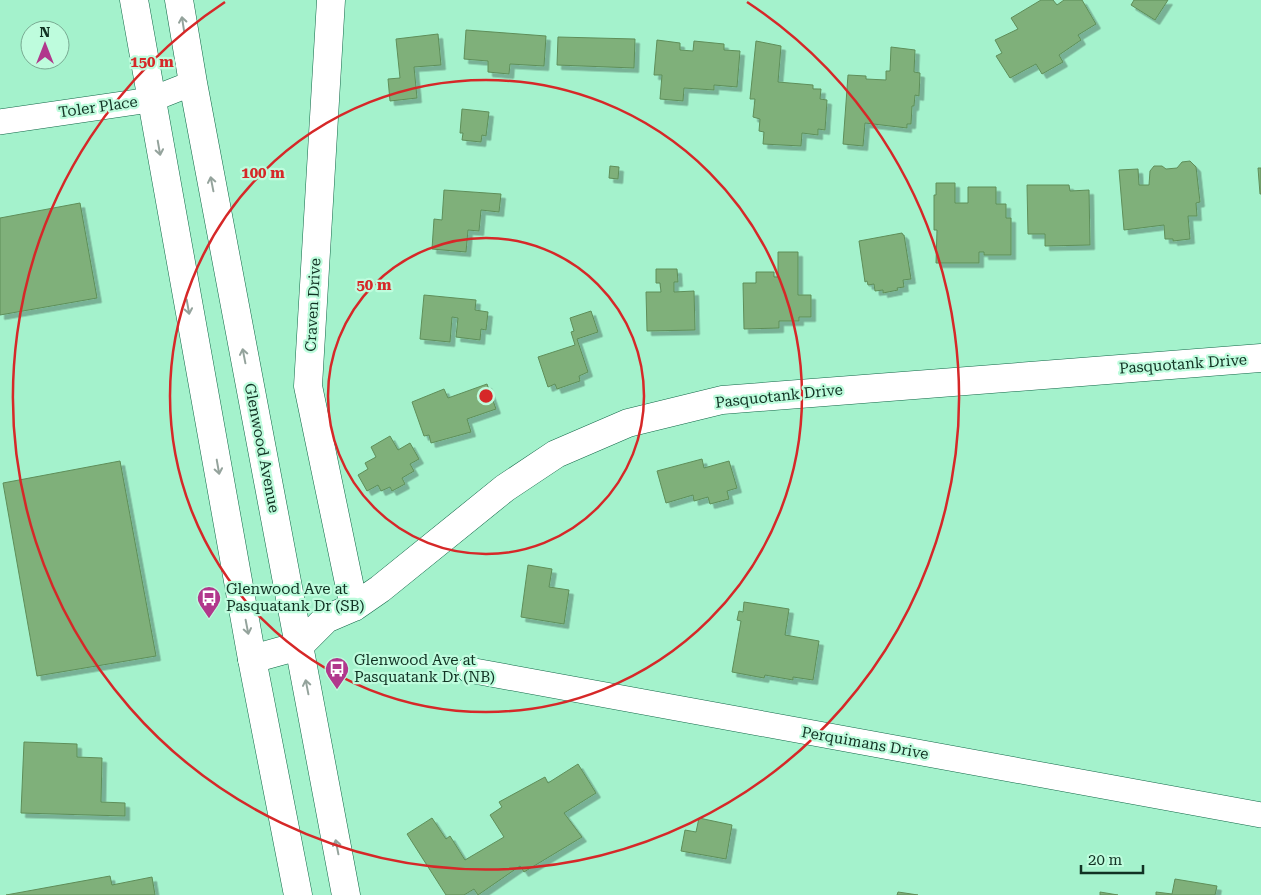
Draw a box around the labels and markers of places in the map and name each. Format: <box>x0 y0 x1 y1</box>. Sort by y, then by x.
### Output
centre of rings <box>477 387 495 405</box>
place label: Glenwood Ave at Pasquatank Dr (SB) <box>226 580 364 615</box>
bus stop icon: Glenwood Ave at Pasquatank Dr (SB) <box>196 585 222 619</box>
place label: Glenwood Ave at Pasquatank Dr (NB) <box>354 651 495 686</box>
bus stop icon: Glenwood Ave at Pasquatank Dr (NB) <box>324 656 350 690</box>

